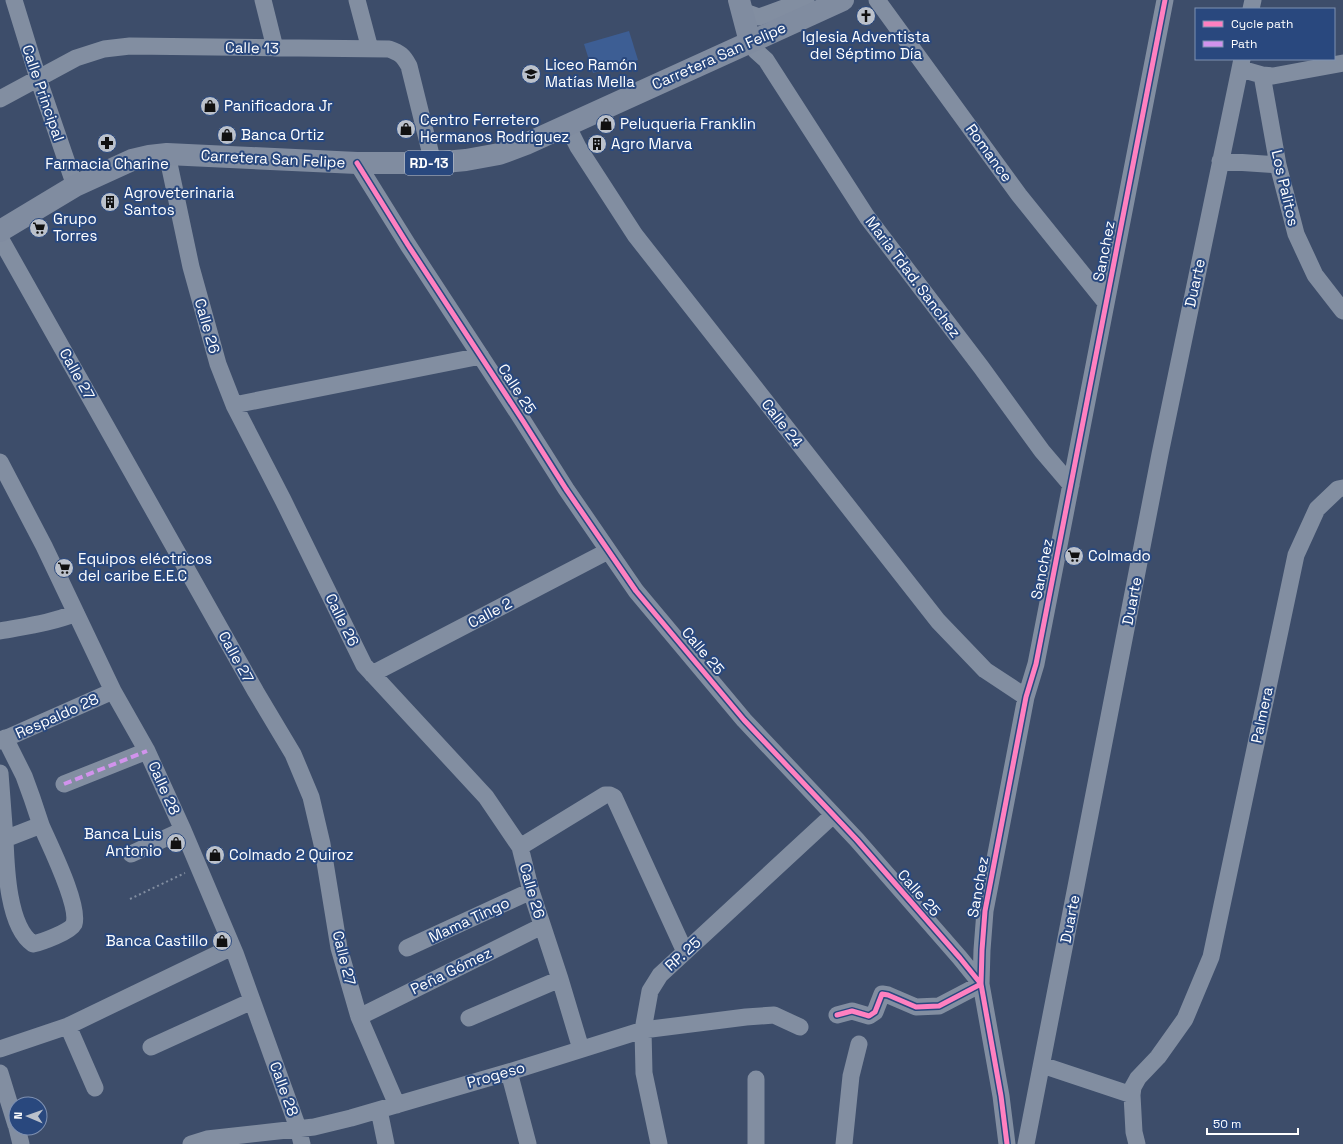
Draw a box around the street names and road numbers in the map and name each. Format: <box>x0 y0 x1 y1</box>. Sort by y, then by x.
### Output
street label: Carretera San Felipe <box>649 17 789 94</box>
street label: Calle 13 <box>225 38 279 57</box>
street label: Calle Principal <box>18 42 69 143</box>
street label: Romance <box>962 120 1017 186</box>
street label: Carretera San Felipe <box>200 145 346 172</box>
street label: Los Palitos <box>1267 148 1304 228</box>
road number: RD-13 <box>405 151 453 175</box>
street label: Maria Tdad. Sanchez <box>862 212 965 341</box>
street label: Sanchez <box>1088 219 1119 283</box>
street label: Duarte <box>1180 257 1209 309</box>
street label: Calle 26 <box>191 296 224 356</box>
street label: Calle 27 <box>56 345 99 403</box>
street label: Calle 25 <box>494 360 541 418</box>
street label: Calle 24 <box>758 395 807 451</box>
street label: Sanchez <box>1026 537 1057 601</box>
street label: Duarte <box>1118 575 1146 627</box>
street label: Calle 26 <box>322 590 363 649</box>
street label: Calle 2 <box>464 593 515 632</box>
street label: Calle 25 <box>678 623 729 678</box>
street label: Calle 27 <box>215 628 258 686</box>
street label: Palmera <box>1246 685 1277 745</box>
street label: Respaldo 28 <box>12 689 101 742</box>
street label: Calle 28 <box>144 758 185 818</box>
street label: Sanchez <box>963 855 992 919</box>
street label: Calle 26 <box>516 861 549 921</box>
street label: Calle 25 <box>894 865 945 920</box>
street label: Mama Tingo <box>425 893 512 947</box>
street label: Duarte <box>1056 893 1084 945</box>
street label: Calle 27 <box>329 929 360 987</box>
street label: RP. 25 <box>661 932 705 975</box>
street label: Peña Gómez <box>407 943 494 998</box>
street label: Progeso <box>465 1057 527 1092</box>
street label: Calle 28 <box>266 1059 303 1119</box>

